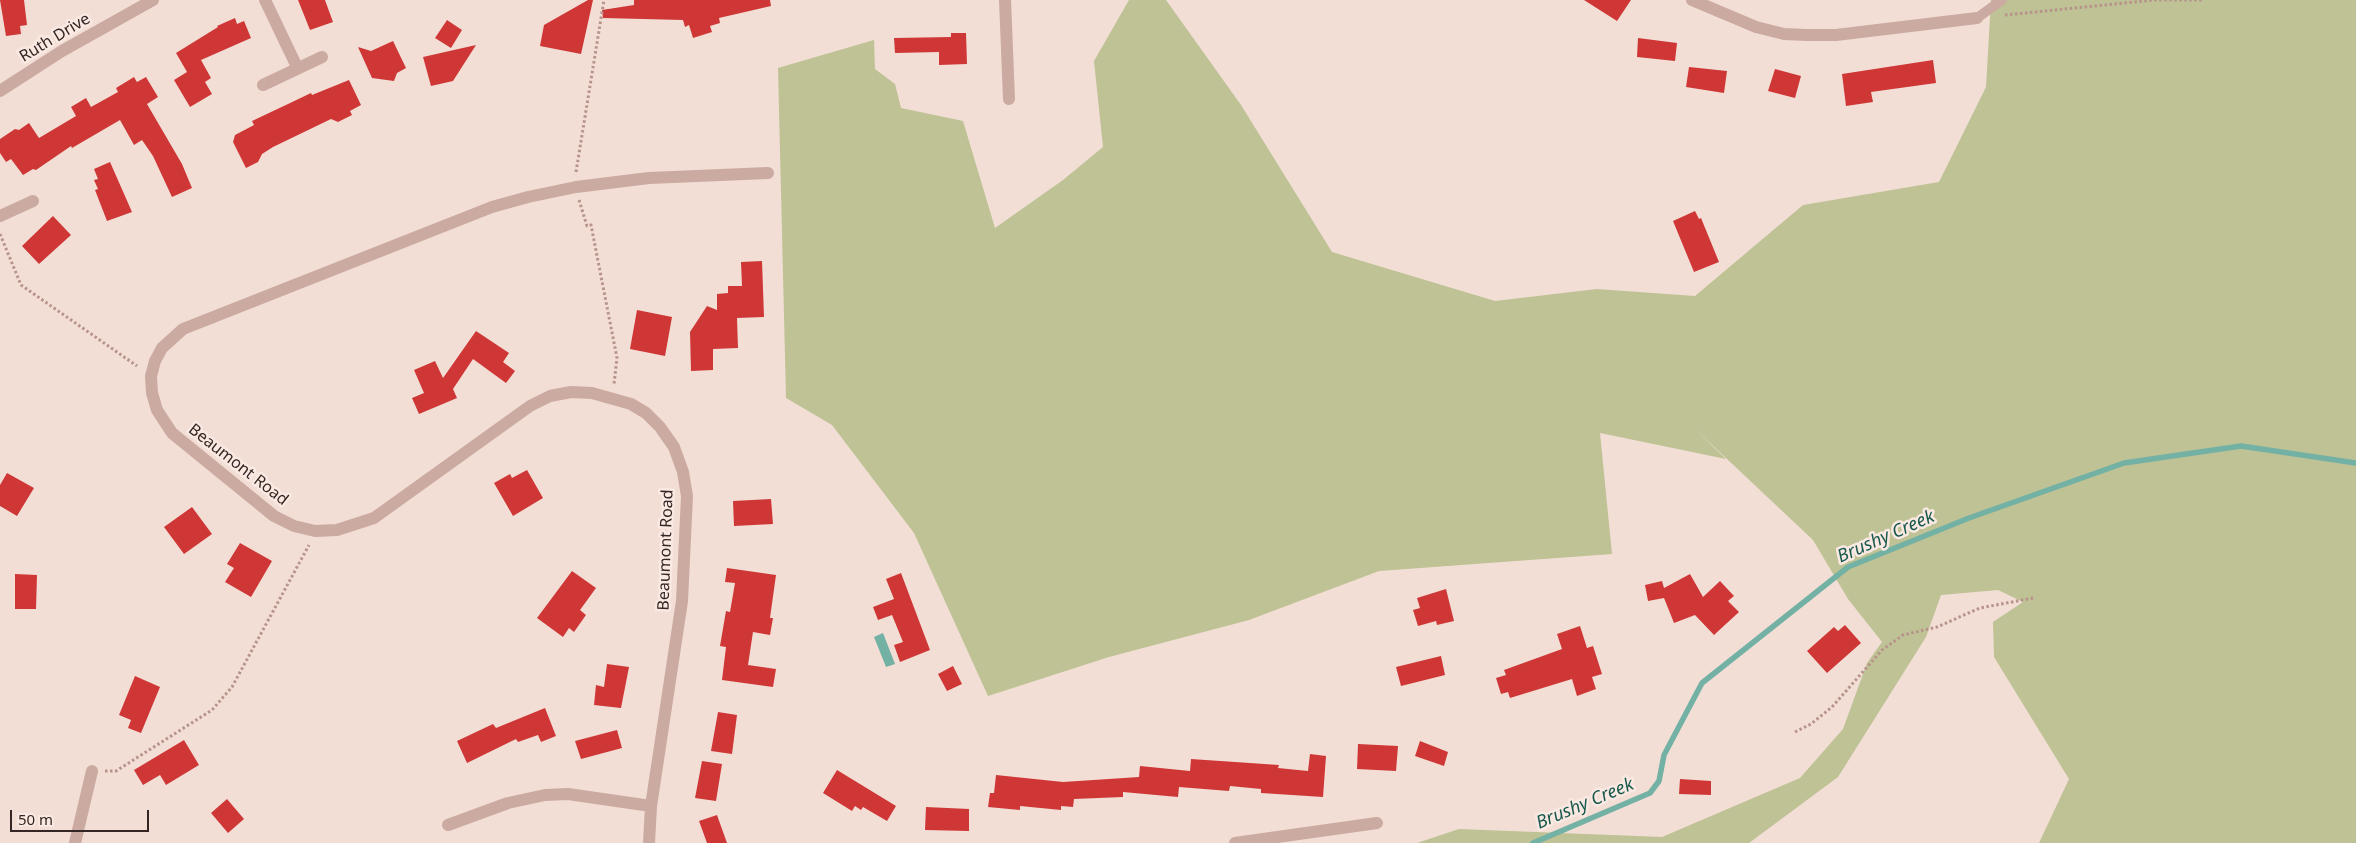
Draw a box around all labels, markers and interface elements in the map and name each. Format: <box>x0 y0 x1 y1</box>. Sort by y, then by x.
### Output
street label: Ruth Drive <box>16 9 94 67</box>
street label: Beaumont Road <box>184 420 292 510</box>
street label: Beaumont Road <box>654 489 678 611</box>
water label: Brushy Creek <box>1834 506 1938 568</box>
water label: Brushy Creek <box>1533 774 1637 834</box>
scale bar <box>12 800 151 832</box>
text: 50 m <box>18 809 53 829</box>

